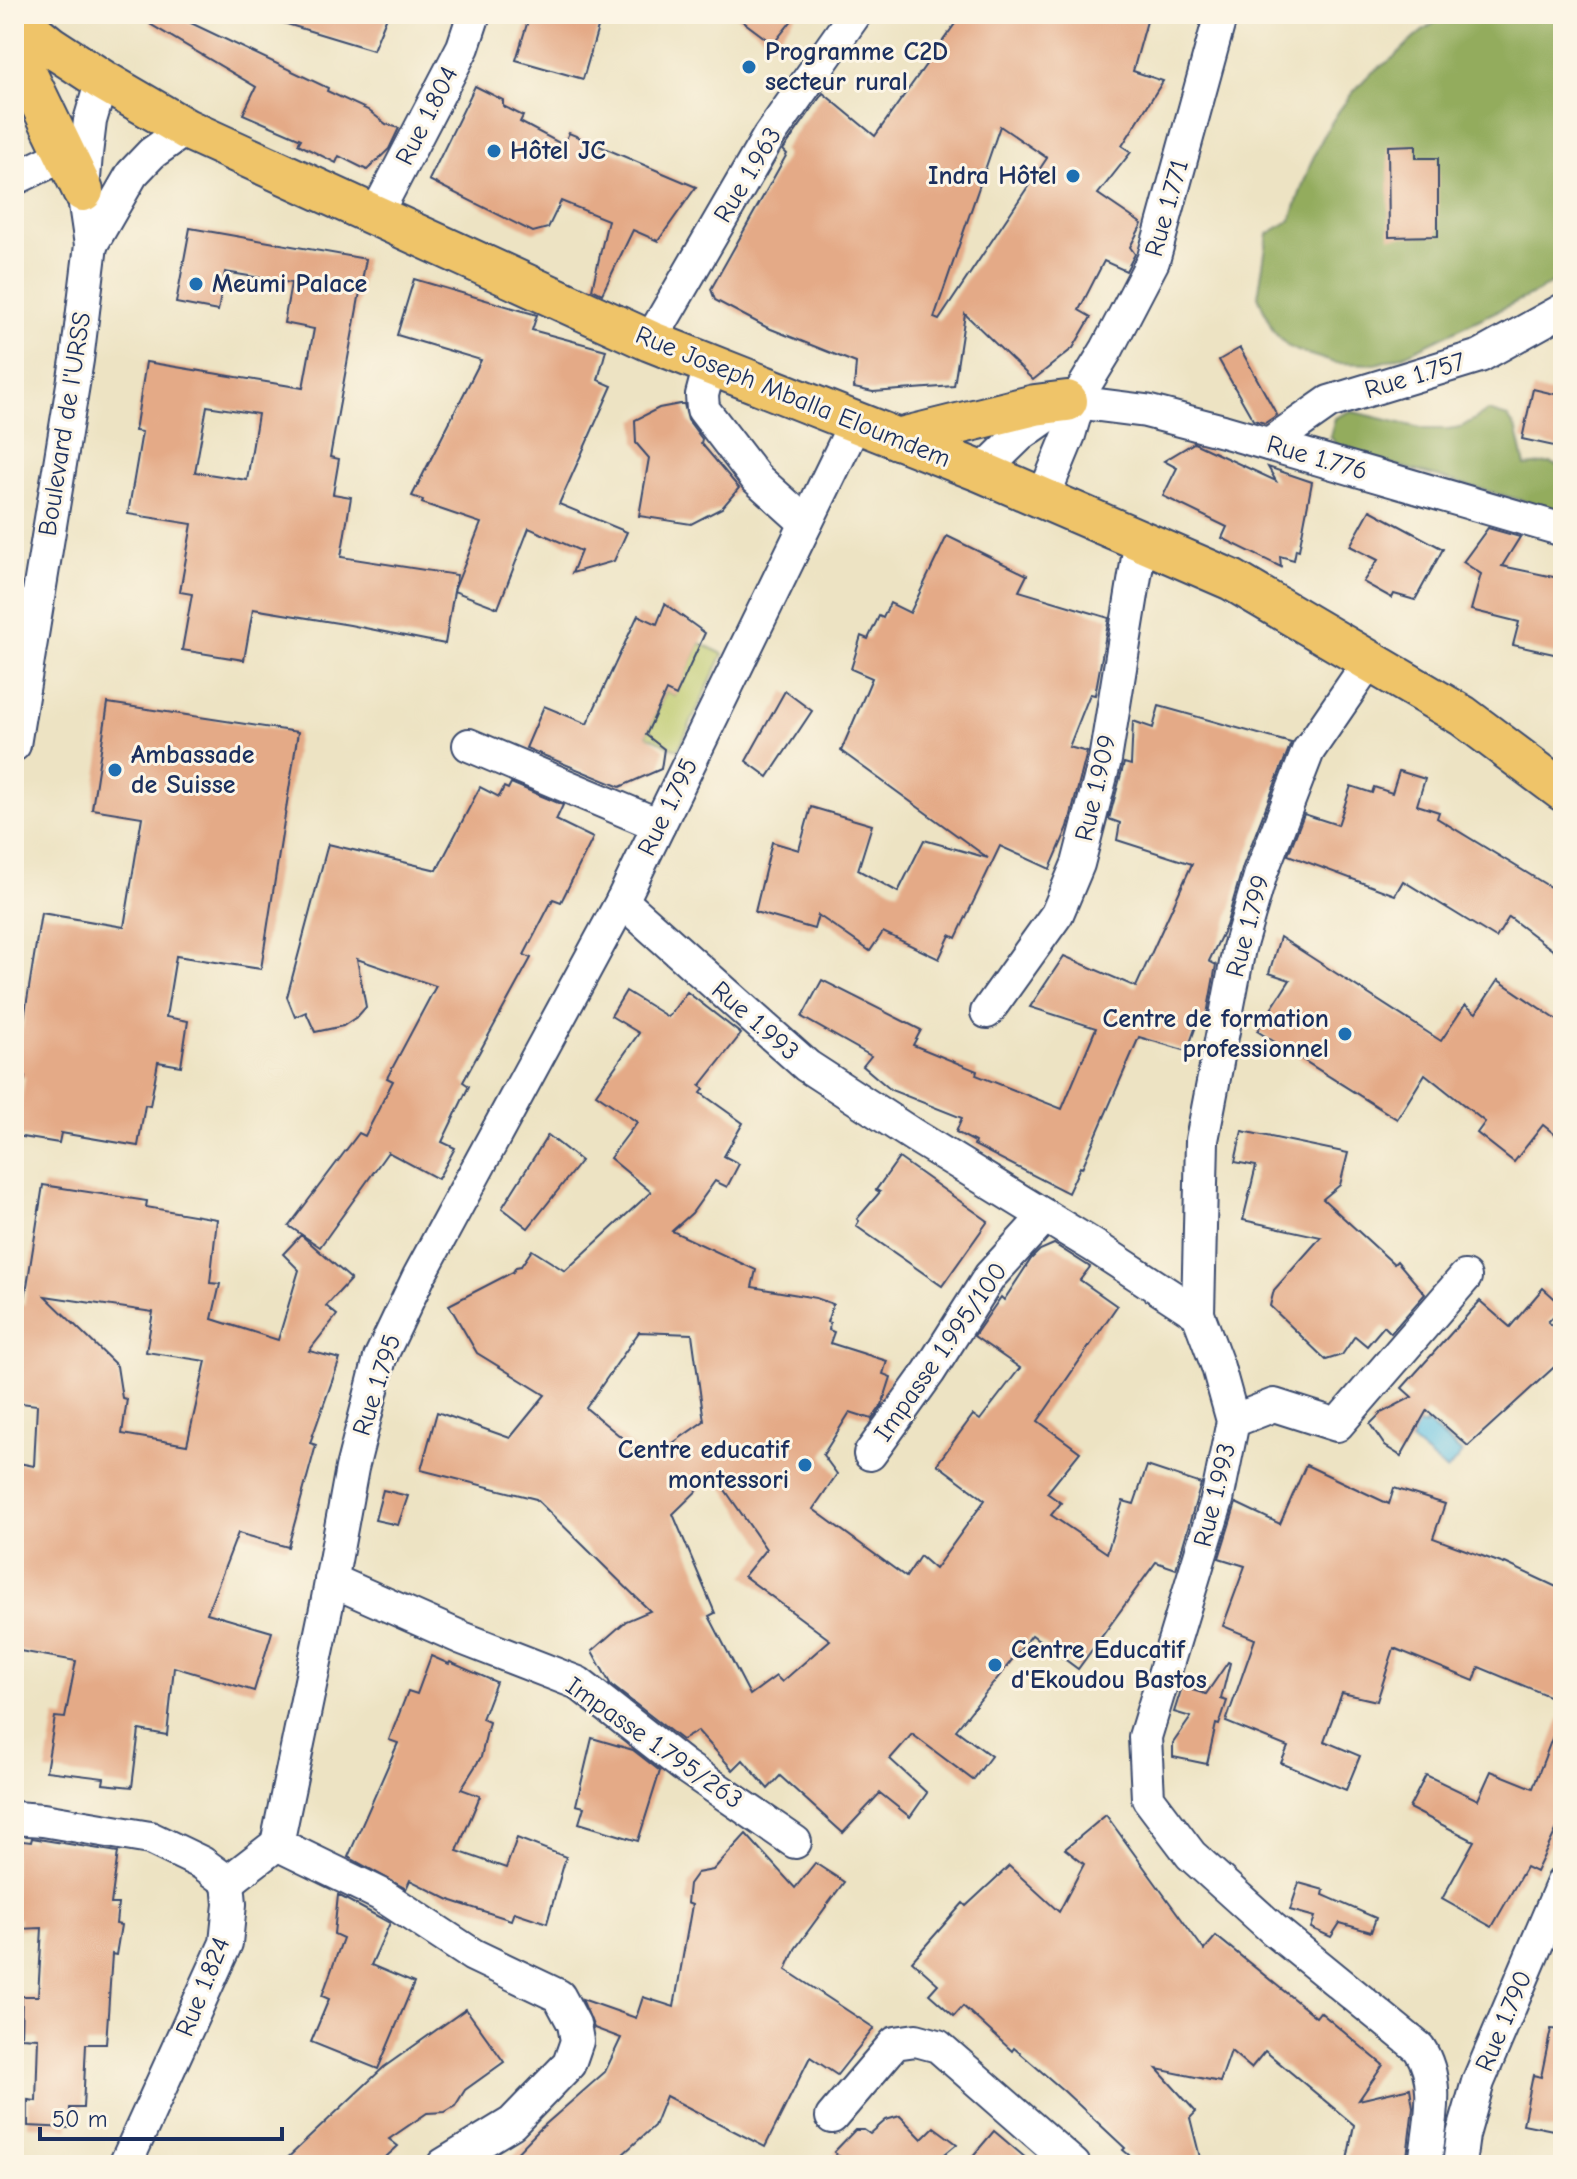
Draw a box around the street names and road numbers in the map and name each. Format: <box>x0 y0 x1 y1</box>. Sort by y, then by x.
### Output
street label: Rue 1.804 <box>389 62 465 170</box>
street label: Rue 1.963 <box>708 122 788 228</box>
street label: Rue 1.771 <box>1139 156 1195 260</box>
street label: Boulevard de l'URSS <box>32 310 98 538</box>
street label: Rue Joseph Mballa Eloumdem <box>631 320 955 474</box>
street label: Rue 1.757 <box>1361 347 1469 405</box>
street label: Rue 1.776 <box>1263 429 1371 487</box>
street label: Rue 1.909 <box>1069 732 1123 844</box>
street label: Rue 1.795 <box>632 753 704 861</box>
street label: Rue 1.799 <box>1220 872 1276 980</box>
street label: Rue 1.993 <box>705 975 805 1067</box>
street label: Impasse 1.995/100 <box>868 1257 1014 1447</box>
street label: Rue 1.795 <box>347 1330 407 1440</box>
street label: Rue 1.993 <box>1188 1440 1242 1550</box>
street label: Impasse 1.795/263 <box>560 1671 748 1815</box>
street label: Rue 1.824 <box>170 1933 236 2041</box>
street label: Rue 1.790 <box>1469 1966 1539 2076</box>

